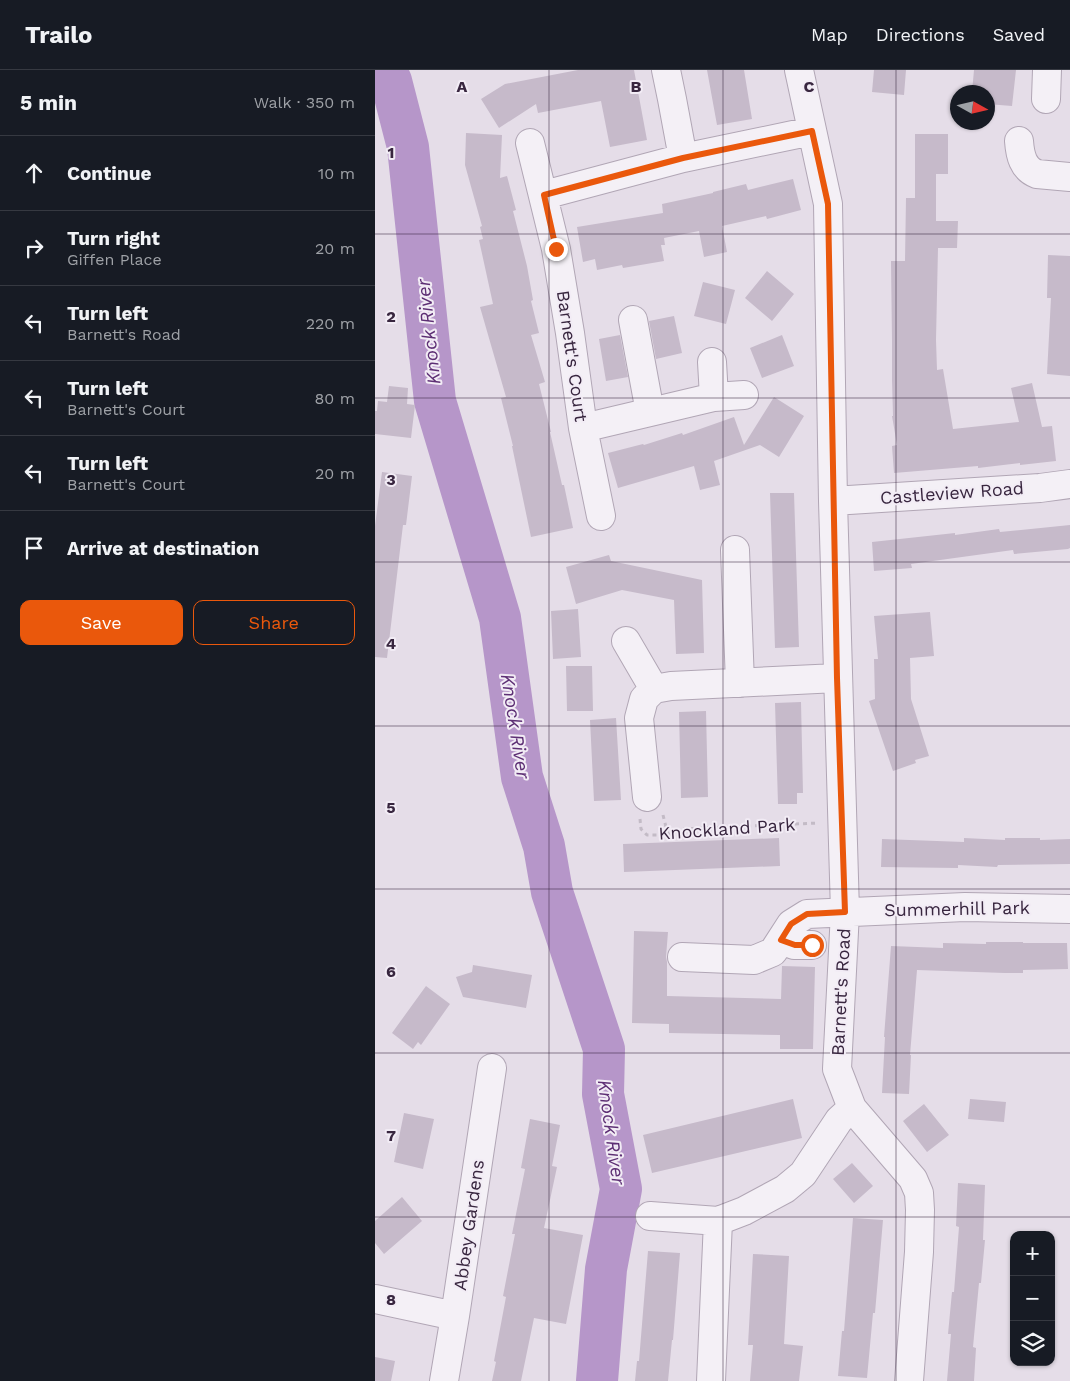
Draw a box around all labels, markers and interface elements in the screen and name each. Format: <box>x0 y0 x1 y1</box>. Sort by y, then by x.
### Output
text: Trailo <box>25 21 92 49</box>
text: Map <box>811 24 848 45</box>
text: Directions <box>876 24 965 45</box>
text: Saved <box>993 24 1045 45</box>
text: A <box>457 77 468 96</box>
text: B <box>631 77 642 96</box>
text: C <box>804 77 815 96</box>
north arrow <box>950 85 995 130</box>
text: 5 min <box>20 90 77 115</box>
text: Walk · 350 m <box>254 93 355 112</box>
text: 1 <box>388 143 394 162</box>
icon: ahead <box>20 159 48 187</box>
text: Continue <box>67 162 151 185</box>
text: 10 m <box>318 164 355 183</box>
text: Turn right <box>67 227 160 250</box>
icon: right <box>20 234 48 262</box>
route end <box>545 238 568 261</box>
text: 20 m <box>315 239 355 258</box>
text: Giffen Place <box>67 250 162 269</box>
water label: Knock River <box>411 277 445 386</box>
street label: Barnett's Court <box>553 289 592 424</box>
text: Turn left <box>67 302 148 325</box>
text: 2 <box>386 307 396 326</box>
icon: left <box>20 309 48 337</box>
text: 220 m <box>306 314 355 333</box>
text: Barnett's Road <box>67 325 181 344</box>
text: Turn left <box>67 377 148 400</box>
icon: left <box>20 384 48 412</box>
text: 80 m <box>314 389 355 408</box>
text: Barnett's Court <box>67 400 185 419</box>
text: Turn left <box>67 452 148 475</box>
icon: left <box>20 459 48 487</box>
text: 20 m <box>315 464 355 483</box>
text: 3 <box>386 470 396 489</box>
text: Barnett's Court <box>67 475 185 494</box>
street label: Castleview Road <box>879 477 1025 508</box>
icon: arrive <box>20 534 48 562</box>
text: Arrive at destination <box>67 537 259 560</box>
button: Save <box>20 600 183 645</box>
button: Share <box>193 600 355 645</box>
text: 4 <box>386 634 396 653</box>
water label: Knock River <box>496 672 535 781</box>
text: 5 <box>386 798 396 817</box>
street label: Knockland Park <box>658 813 796 844</box>
street label: Summerhill Park <box>884 897 1030 920</box>
street label: Barnett's Road <box>827 928 854 1056</box>
route start <box>801 934 824 957</box>
text: 6 <box>386 962 396 981</box>
water label: Knock River <box>593 1078 630 1187</box>
text: 7 <box>386 1126 396 1145</box>
street label: Abbey Gardens <box>449 1158 488 1292</box>
map controls <box>1010 1231 1055 1366</box>
button: + <box>1010 1231 1055 1276</box>
button: − <box>1010 1276 1055 1321</box>
text: 8 <box>386 1290 396 1309</box>
button: layers <box>1010 1321 1055 1366</box>

